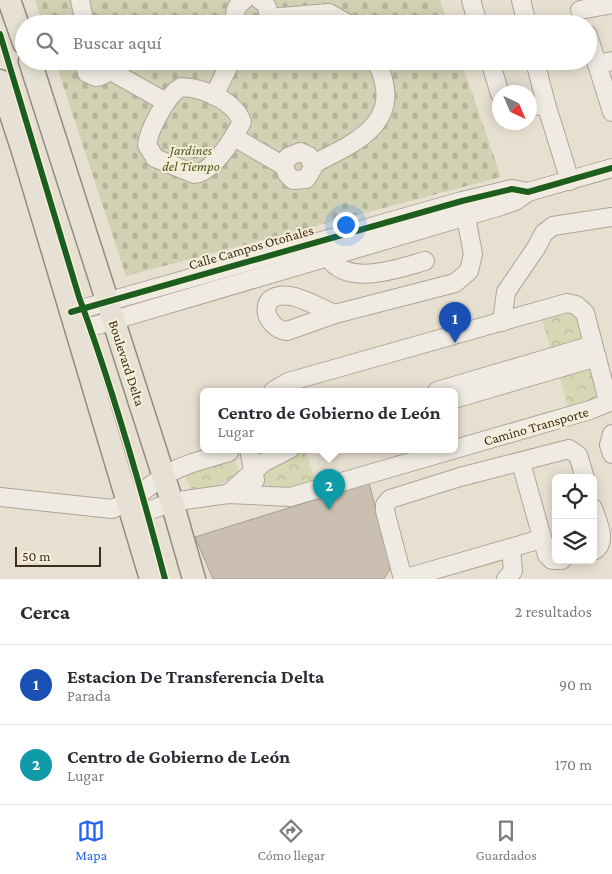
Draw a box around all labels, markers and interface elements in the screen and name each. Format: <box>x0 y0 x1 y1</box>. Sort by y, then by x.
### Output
search box <box>15 15 597 70</box>
icon: search <box>33 29 61 57</box>
text: Buscar aquí <box>73 32 162 53</box>
north arrow <box>492 85 537 130</box>
park label: Jardines del Tiempo <box>162 142 220 174</box>
your location <box>333 212 359 238</box>
street label: Calle Campos Otoñales <box>187 221 315 273</box>
pin: 1 <box>439 302 471 343</box>
street label: Boulevard Delta <box>106 318 149 409</box>
popup <box>200 388 458 453</box>
text: Centro de Gobierno de León <box>217 402 441 423</box>
street label: Camino Transporte <box>482 403 590 449</box>
text: Lugar <box>217 423 255 440</box>
pin: 2 <box>313 469 345 510</box>
map controls <box>552 474 597 564</box>
button: locate <box>552 474 597 519</box>
button: layers <box>552 519 597 564</box>
scale bar <box>15 544 101 567</box>
text: 50 m <box>22 548 50 564</box>
text: Cerca <box>20 600 70 624</box>
text: 2 resultados <box>515 603 592 620</box>
text: Estacion De Transferencia Delta <box>67 666 324 687</box>
text: 1 <box>33 676 39 693</box>
text: 90 m <box>559 676 592 693</box>
text: Parada <box>67 687 111 704</box>
text: Centro de Gobierno de León <box>67 746 290 767</box>
text: 2 <box>32 756 40 773</box>
text: 170 m <box>555 756 592 773</box>
text: Lugar <box>67 767 104 784</box>
tab: Mapa <box>75 817 107 863</box>
tab: Cómo llegar <box>258 817 325 863</box>
tab: Guardados <box>476 817 537 863</box>

